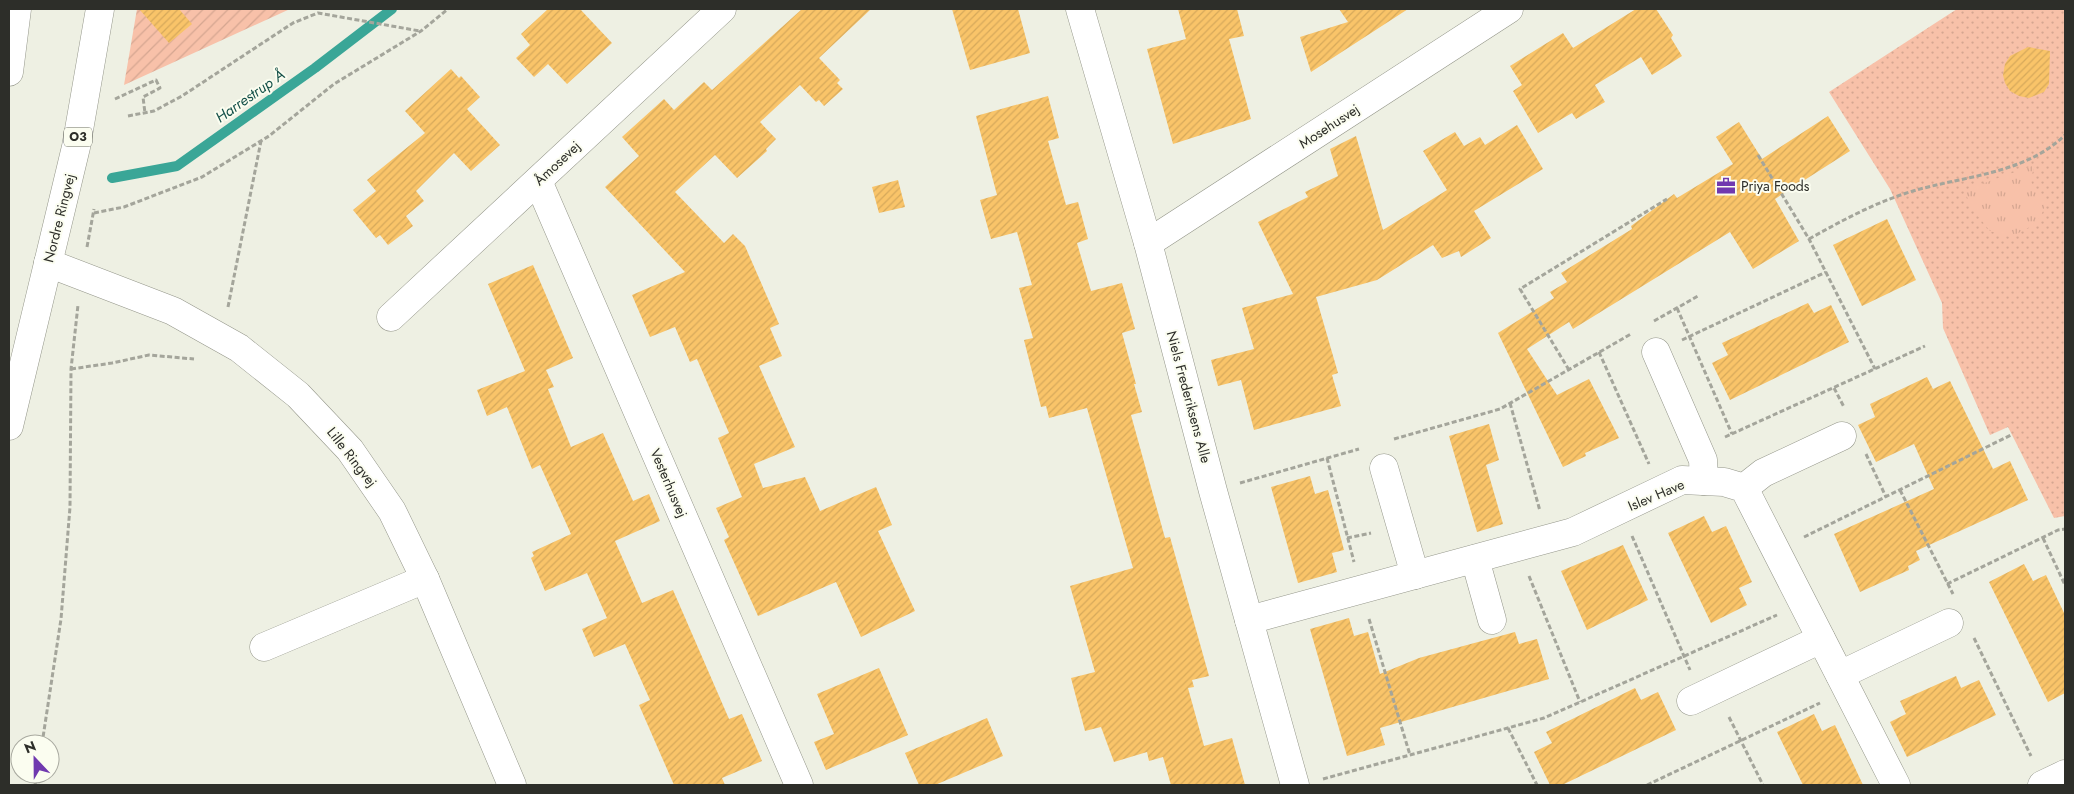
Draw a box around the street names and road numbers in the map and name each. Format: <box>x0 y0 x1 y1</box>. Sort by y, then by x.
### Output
street label: Mosehusvej <box>1295 99 1363 153</box>
road number: O3 <box>64 128 92 146</box>
street label: Åmosevej <box>529 136 585 190</box>
street label: Nordre Ringvej <box>38 172 80 264</box>
street label: Niels Frederiksens Alle <box>1162 329 1216 465</box>
street label: Lille Ringvej <box>322 423 382 491</box>
street label: Vesterhusvej <box>645 445 693 521</box>
street label: Islev Have <box>1625 474 1687 516</box>

